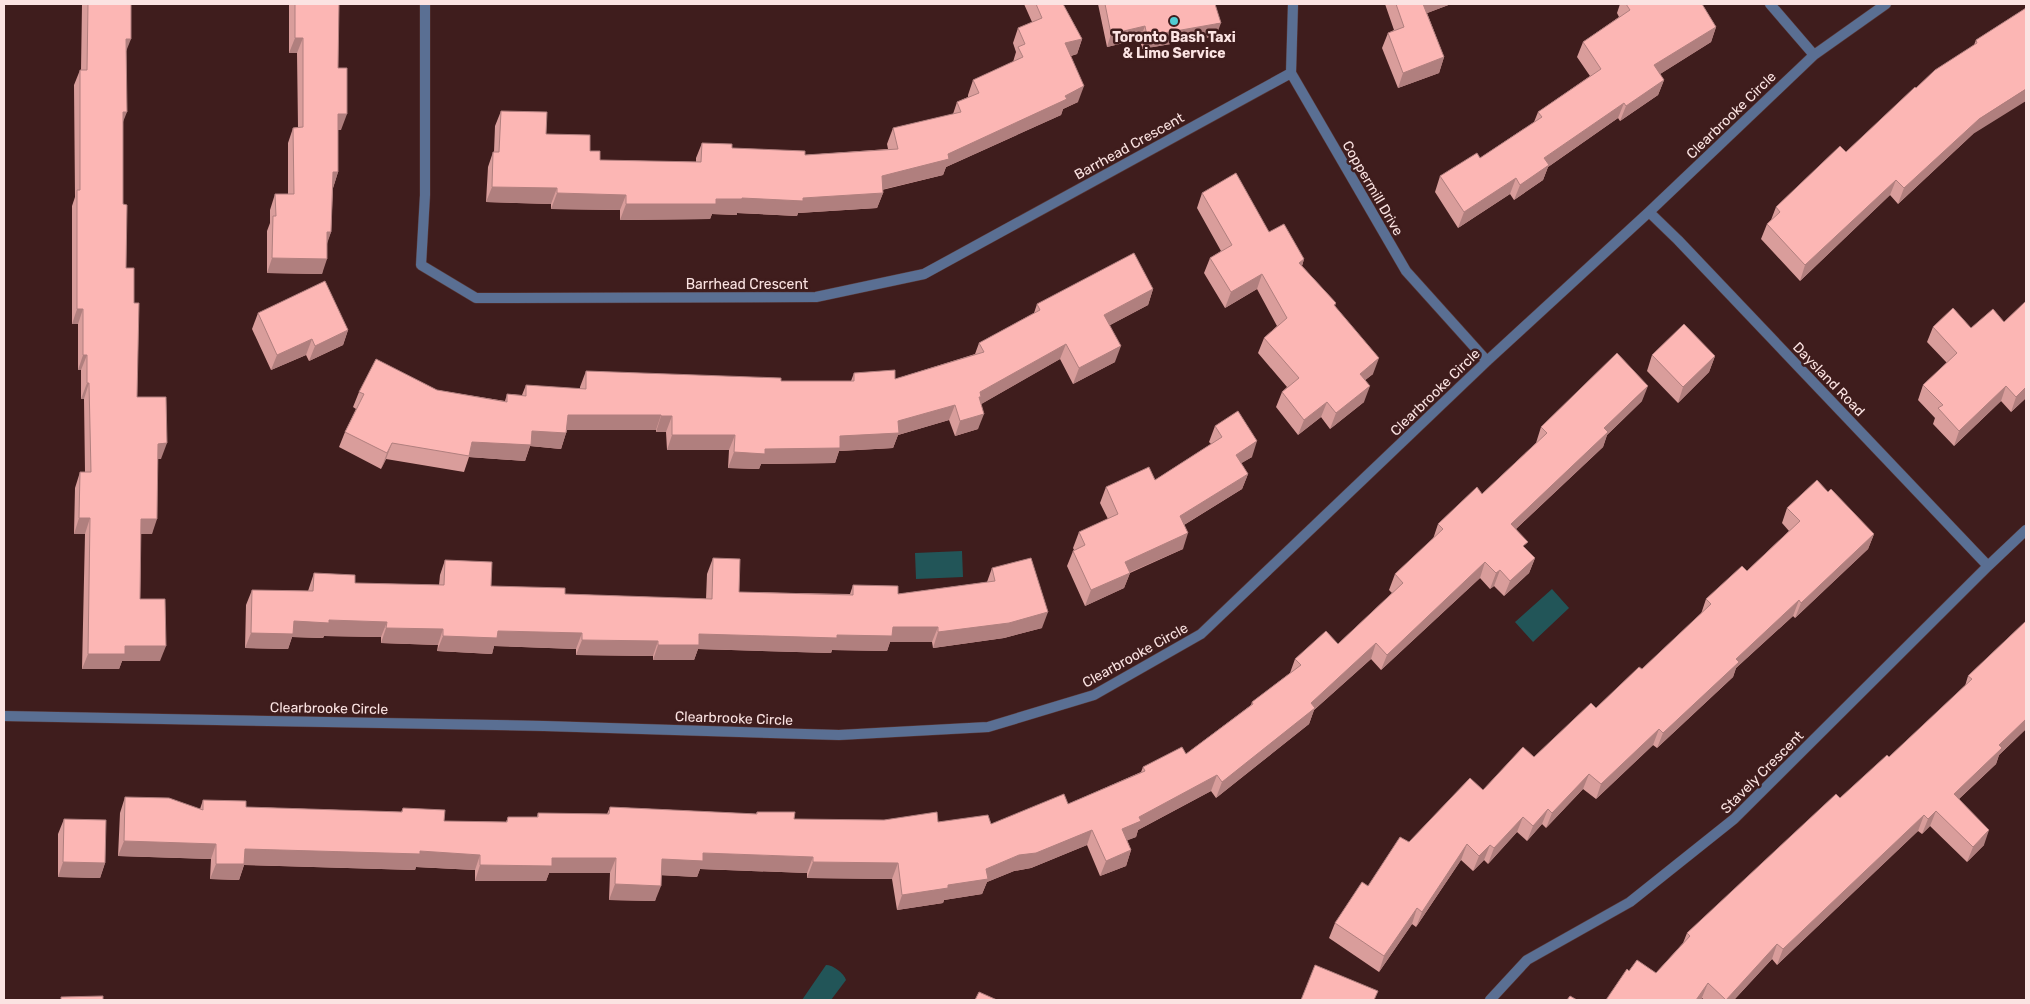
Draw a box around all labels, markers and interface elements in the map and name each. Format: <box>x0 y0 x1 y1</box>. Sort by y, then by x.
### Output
marker: Toronto Bash Taxi & Limo Service <box>1168 15 1180 27</box>
place label: Toronto Bash Taxi & Limo Service <box>1112 29 1236 62</box>
street label: Clearbrooke Circle <box>1683 68 1780 163</box>
street label: Barrhead Crescent <box>1072 109 1187 184</box>
street label: Coppermill Drive <box>1338 138 1407 239</box>
street label: Barrhead Crescent <box>686 276 809 293</box>
street label: Daysland Road <box>1789 339 1868 420</box>
street label: Clearbrooke Circle <box>1387 345 1484 440</box>
street label: Clearbrooke Circle <box>1079 619 1191 692</box>
street label: Clearbrooke Circle <box>270 699 388 718</box>
street label: Clearbrooke Circle <box>675 708 794 729</box>
street label: Stavely Crescent <box>1717 727 1808 817</box>

